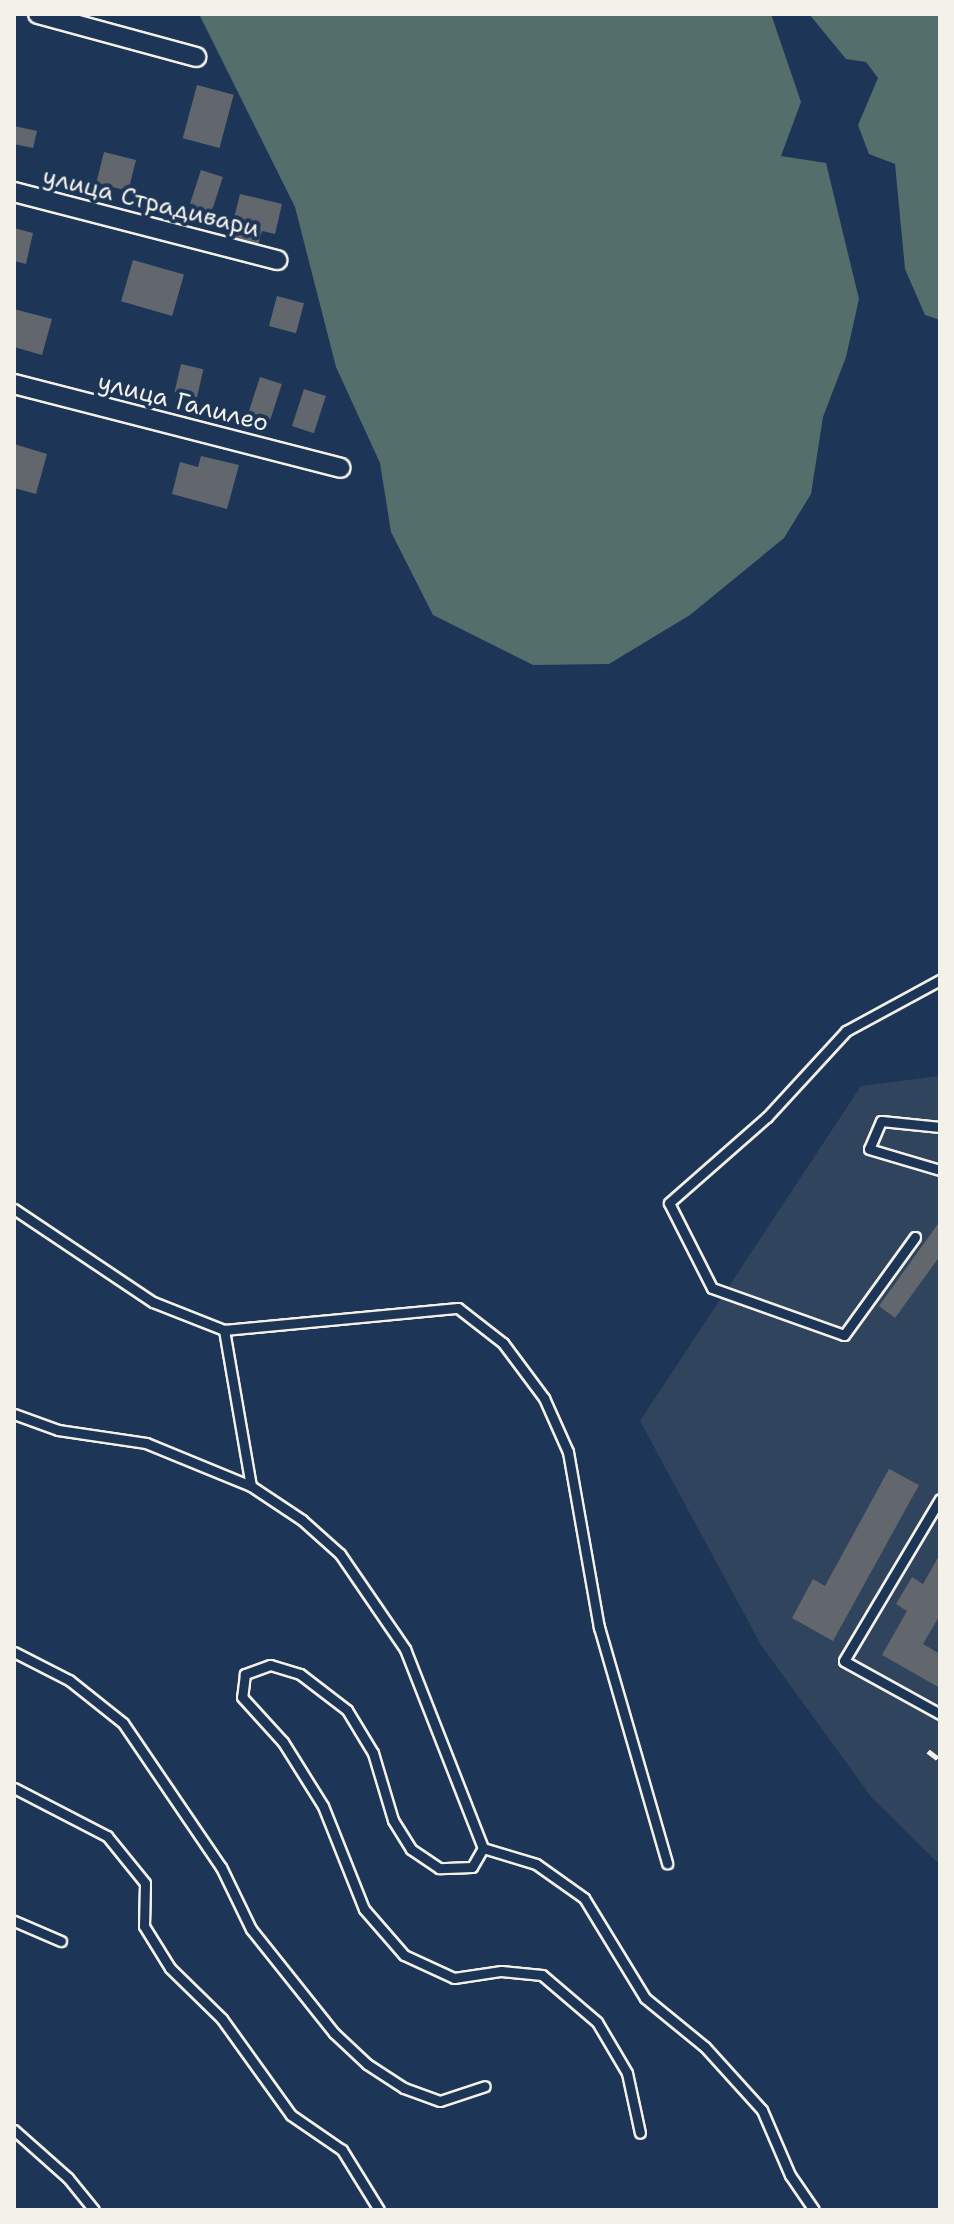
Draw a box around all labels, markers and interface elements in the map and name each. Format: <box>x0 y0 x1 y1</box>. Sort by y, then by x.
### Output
street label: улица Страдивари <box>40 162 262 244</box>
street label: улица Галилео <box>95 368 271 438</box>

